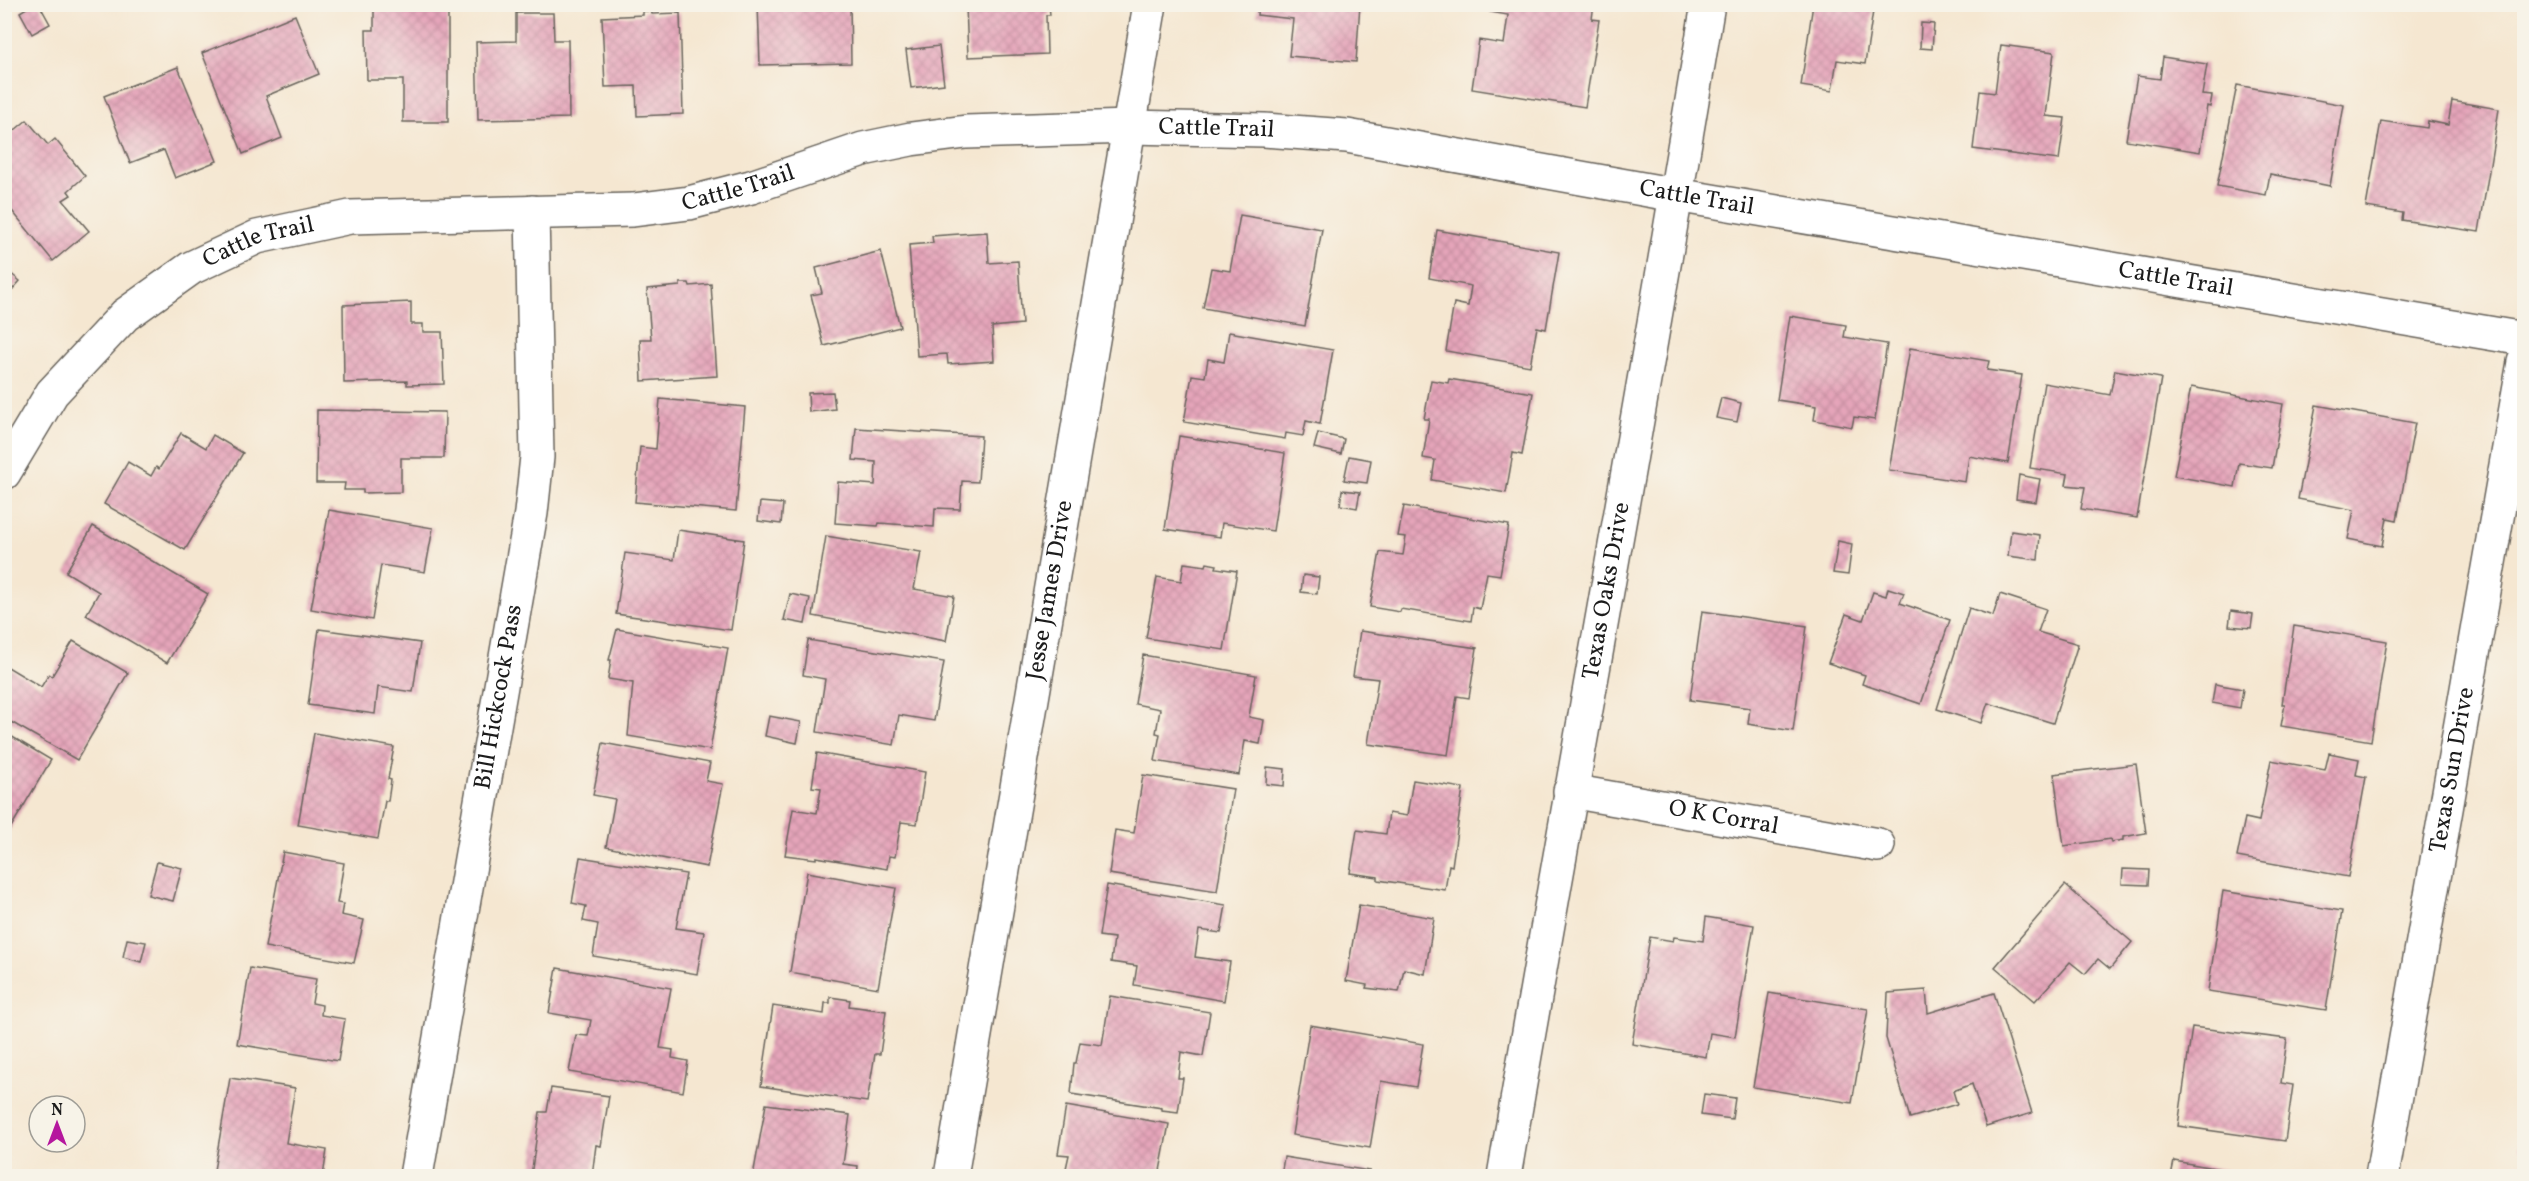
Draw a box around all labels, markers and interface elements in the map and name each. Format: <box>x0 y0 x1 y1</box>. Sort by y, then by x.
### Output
street label: Cattle Trail <box>1158 111 1276 148</box>
street label: Cattle Trail <box>678 156 799 221</box>
street label: Cattle Trail <box>1636 172 1757 225</box>
street label: Cattle Trail <box>197 208 317 277</box>
street label: Cattle Trail <box>2116 253 2236 306</box>
street label: Jesse James Drive <box>1018 498 1082 683</box>
street label: Texas Oaks Drive <box>1575 500 1639 682</box>
street label: Bill Hickcock Pass <box>466 602 532 792</box>
street label: Texas Sun Drive <box>2422 684 2484 856</box>
street label: O K Corral <box>1666 792 1781 844</box>
north arrow <box>27 1094 87 1154</box>
text: N <box>51 1100 63 1122</box>

